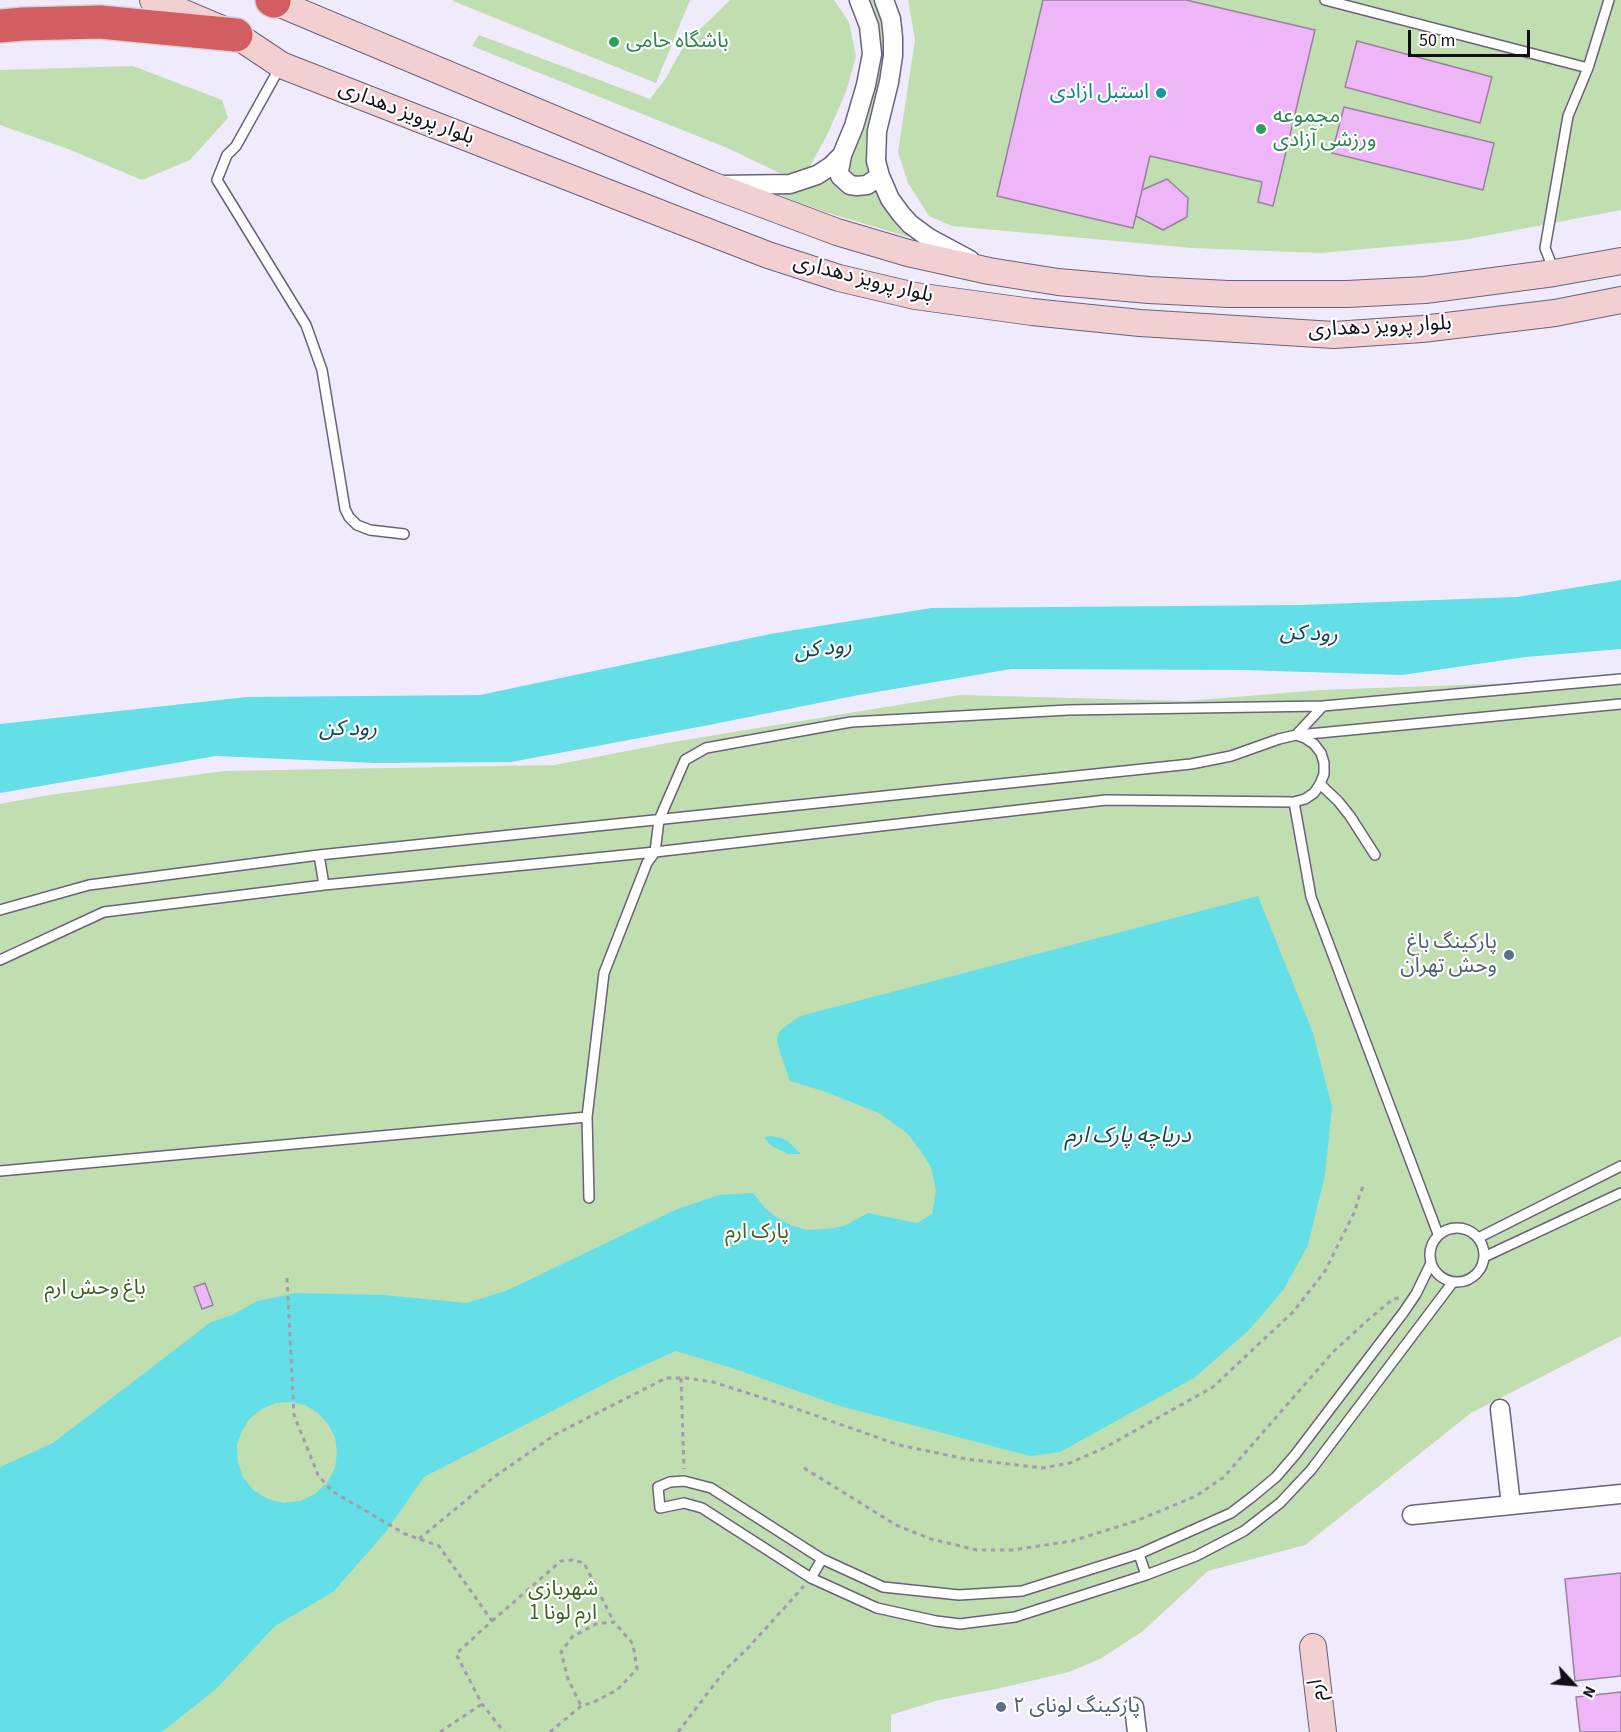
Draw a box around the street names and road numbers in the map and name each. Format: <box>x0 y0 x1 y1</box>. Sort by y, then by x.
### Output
street label: بلوار پرویز دهداری <box>335 77 477 151</box>
street label: بلوار پرویز دهداری <box>790 250 936 310</box>
street label: بلوار پرویز دهداری <box>1308 312 1452 344</box>
street label: ارم <box>1304 1678 1332 1702</box>

